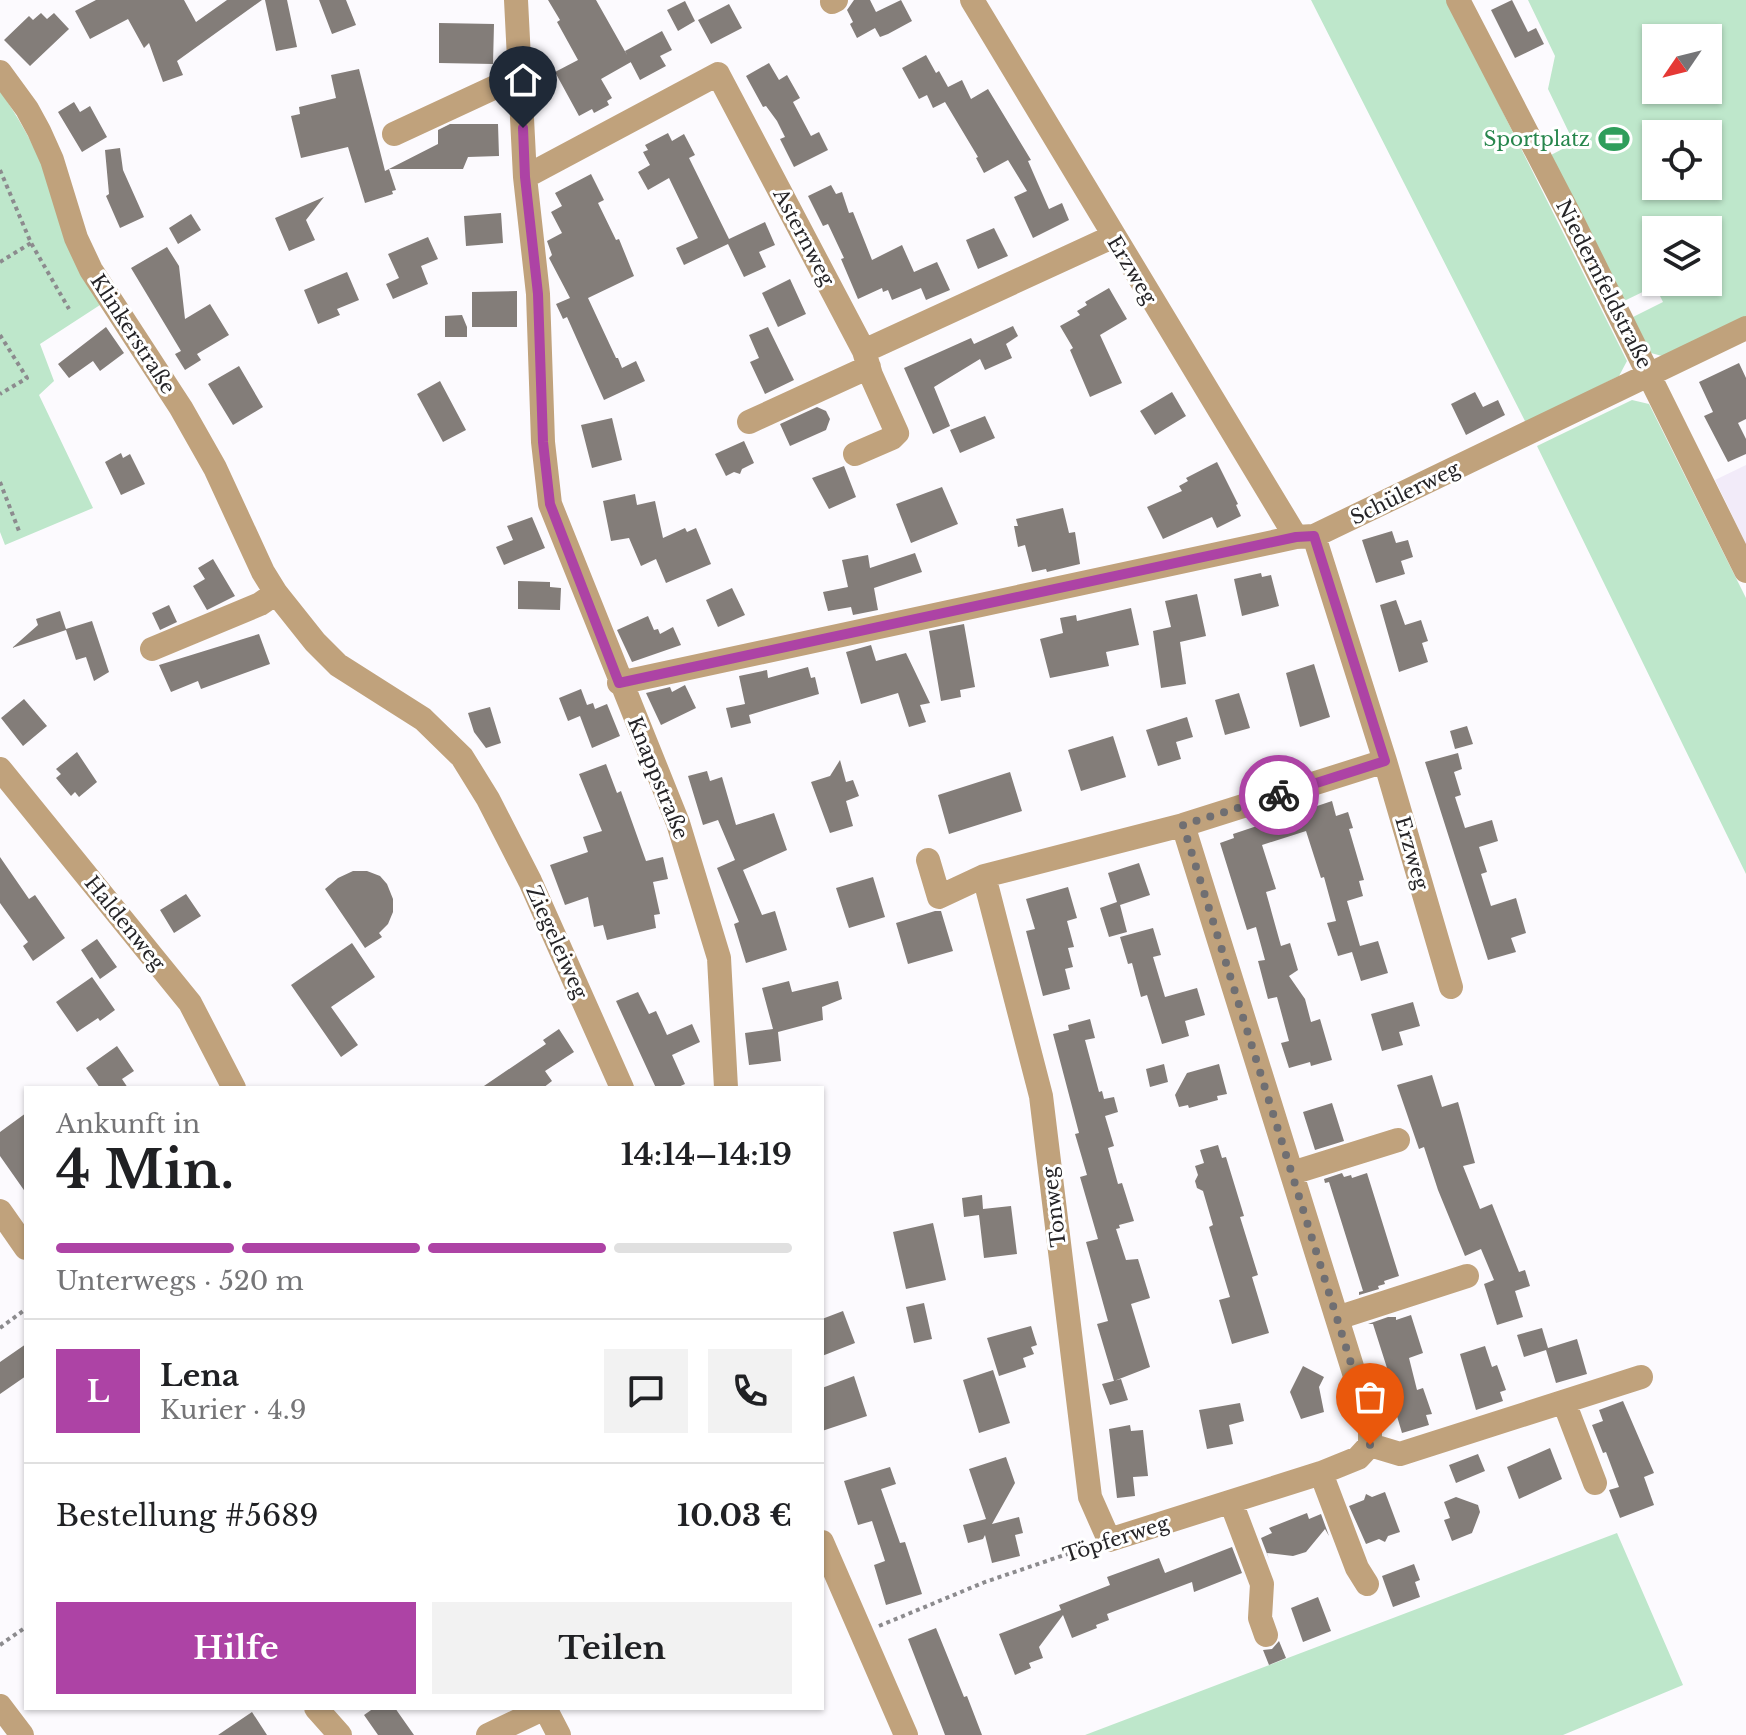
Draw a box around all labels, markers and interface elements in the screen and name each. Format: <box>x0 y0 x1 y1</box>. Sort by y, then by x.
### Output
north arrow <box>1642 24 1722 104</box>
map controls <box>1642 24 1722 296</box>
pin <box>489 46 557 128</box>
icon: home <box>501 58 545 102</box>
button: locate <box>1642 120 1722 200</box>
sports icon: Sportplatz <box>1597 122 1631 156</box>
place label: Sportplatz <box>1484 127 1590 151</box>
street label: Asternweg <box>768 183 840 291</box>
street label: Niedernfeldstraße <box>1551 196 1657 372</box>
button: layers <box>1642 216 1722 296</box>
street label: Erzweg <box>1102 232 1162 309</box>
street label: Klinkerstraße <box>85 270 181 398</box>
street label: Schülerweg <box>1347 456 1464 530</box>
street label: Knappstraße <box>623 713 693 843</box>
courier <box>1239 755 1319 835</box>
icon: bike <box>1257 773 1301 817</box>
street label: Erzweg <box>1390 813 1434 893</box>
street label: Haldenweg <box>80 871 171 976</box>
street label: Ziegeleiweg <box>521 881 593 1003</box>
text: Ankunft in <box>56 1108 200 1140</box>
text: 14:14–14:19 <box>621 1136 792 1173</box>
text: 4 Min. <box>56 1138 234 1202</box>
street label: Tonweg <box>1037 1165 1071 1248</box>
text: Unterwegs · 520 m <box>56 1265 304 1297</box>
button: chat <box>604 1349 688 1433</box>
button: phone <box>708 1349 792 1433</box>
text: Lena <box>160 1357 239 1394</box>
pin <box>1336 1363 1404 1445</box>
text: L <box>87 1373 109 1410</box>
icon: bag <box>1348 1375 1392 1419</box>
text: Kurier · 4.9 <box>160 1394 306 1426</box>
text: Bestellung #5689 <box>56 1497 319 1534</box>
text: 10.03 € <box>677 1497 792 1534</box>
street label: Töpferweg <box>1060 1510 1173 1567</box>
button: Hilfe <box>56 1602 416 1694</box>
button: Teilen <box>432 1602 792 1694</box>

